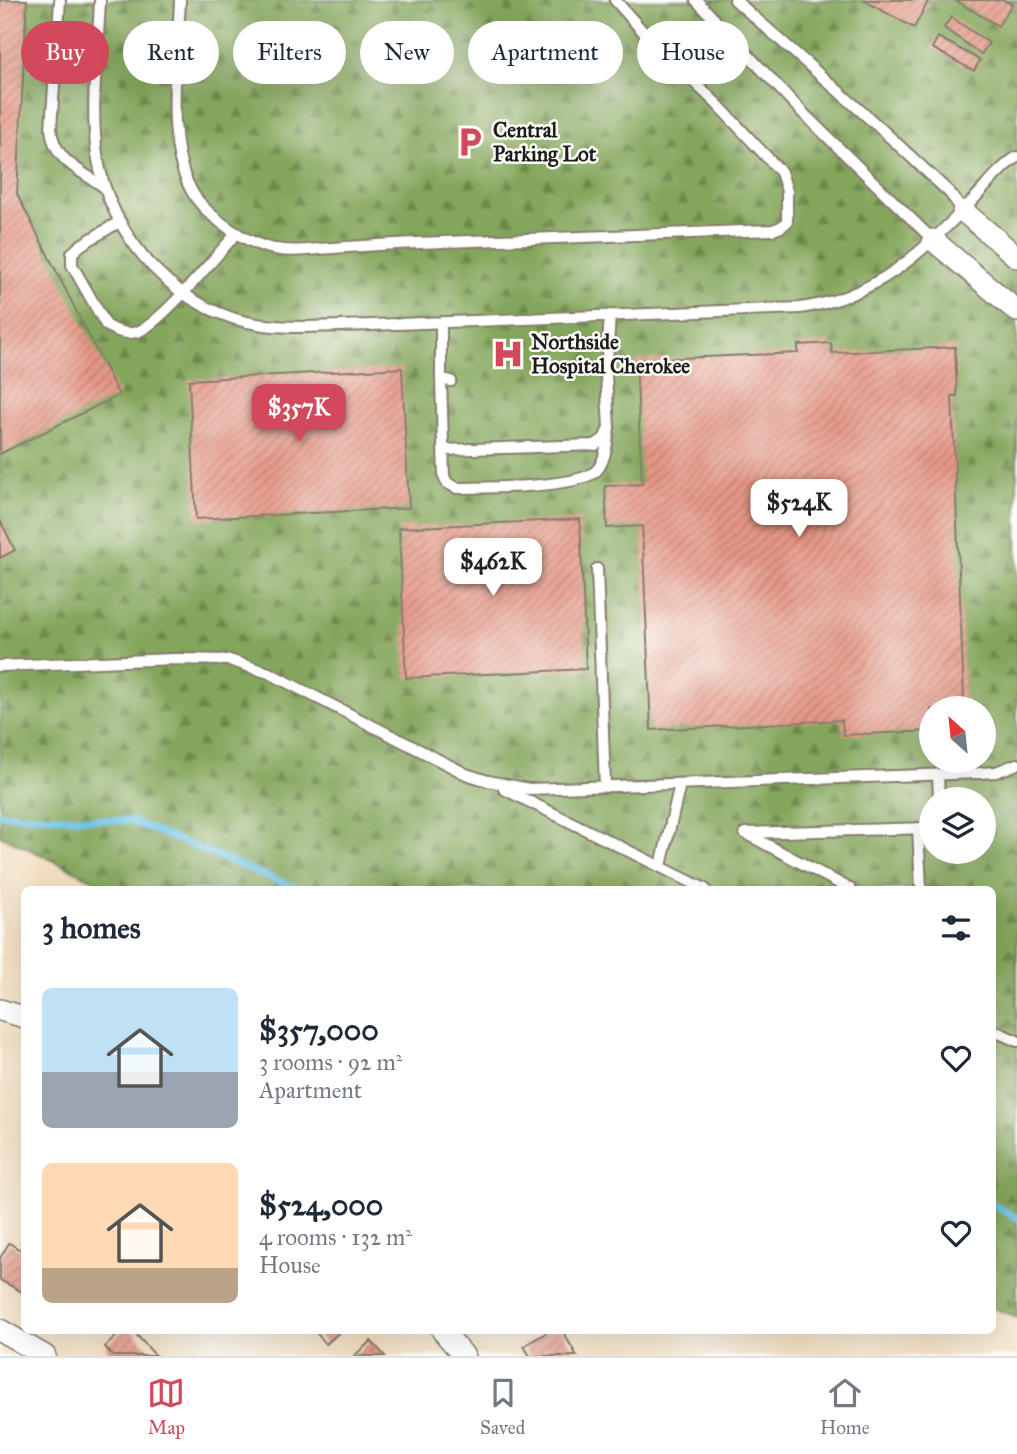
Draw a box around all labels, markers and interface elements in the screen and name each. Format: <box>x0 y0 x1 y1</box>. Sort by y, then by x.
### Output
chip: Buy <box>21 21 109 84</box>
chip: Rent <box>123 21 219 84</box>
chip: Filters <box>233 21 346 84</box>
chip: New <box>360 21 454 84</box>
chip: Apartment <box>468 21 623 84</box>
chip: House <box>637 21 749 84</box>
place label: Central Parking Lot <box>493 117 597 167</box>
parking icon: Central Parking Lot <box>453 125 487 159</box>
place label: Northside Hospital Cherokee <box>531 329 690 379</box>
hospital icon: Northside Hospital Cherokee <box>491 337 525 371</box>
pin: $357K <box>250 384 348 444</box>
text: $357K <box>268 393 330 421</box>
pin: $524K <box>750 480 848 539</box>
text: $524K <box>767 488 831 516</box>
pin: $462K <box>444 538 542 598</box>
text: $462K <box>460 547 526 575</box>
north arrow <box>919 696 996 774</box>
map controls <box>919 696 996 864</box>
button: layers <box>919 787 996 864</box>
icon: filters <box>937 909 975 947</box>
text: 3 homes <box>42 910 141 946</box>
text: $357,000 <box>259 1012 379 1048</box>
icon: home <box>98 1016 182 1100</box>
icon: heart <box>937 1039 975 1077</box>
text: 3 rooms · 92 m² <box>259 1048 402 1076</box>
text: Apartment <box>259 1076 362 1104</box>
text: $524,000 <box>259 1187 383 1223</box>
icon: home <box>98 1191 182 1275</box>
icon: heart <box>937 1214 975 1252</box>
text: 4 rooms · 132 m² <box>259 1223 412 1251</box>
text: House <box>259 1251 321 1279</box>
tab: Map <box>147 1374 185 1439</box>
tab: Saved <box>480 1374 525 1439</box>
tab: Home <box>820 1374 870 1439</box>

